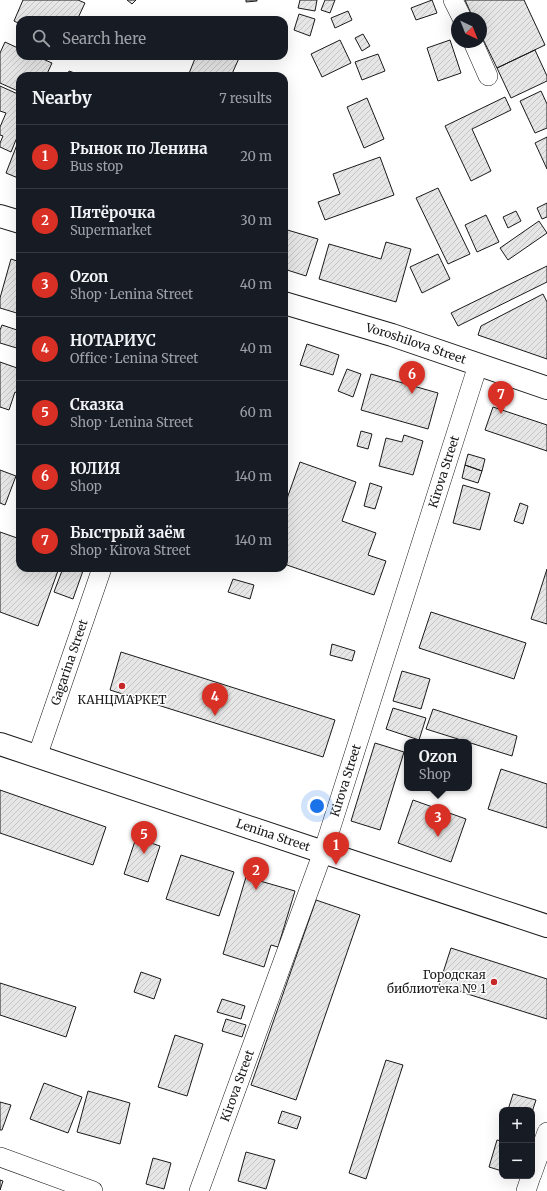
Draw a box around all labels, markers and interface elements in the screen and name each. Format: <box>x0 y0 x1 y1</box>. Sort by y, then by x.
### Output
north arrow <box>451 12 487 48</box>
search box <box>16 16 288 60</box>
icon: search <box>30 27 52 49</box>
text: Search here <box>62 29 146 48</box>
text: Nearby <box>32 87 92 109</box>
text: 7 results <box>219 90 272 107</box>
text: Рынок по Ленина <box>70 139 208 158</box>
text: 1 <box>42 148 48 165</box>
text: 20 m <box>240 148 272 165</box>
text: Bus stop <box>70 158 123 175</box>
text: Пятёрочка <box>70 203 155 222</box>
text: 2 <box>41 212 49 229</box>
text: 30 m <box>240 212 272 229</box>
text: Supermarket <box>70 222 152 239</box>
text: Ozon <box>70 267 108 286</box>
text: 3 <box>41 276 49 293</box>
text: 40 m <box>240 276 272 293</box>
text: Shop · Lenina Street <box>70 286 193 303</box>
street label: Voroshilova Street <box>363 319 469 367</box>
text: НОТАРИУС <box>70 331 156 350</box>
text: 4 <box>41 340 49 357</box>
text: 40 m <box>240 340 272 357</box>
text: Office · Lenina Street <box>70 350 198 367</box>
pin: 6 <box>399 361 425 394</box>
pin: 7 <box>488 381 514 414</box>
text: Сказка <box>70 395 124 414</box>
text: 5 <box>41 404 49 421</box>
text: 60 m <box>240 404 272 421</box>
text: Shop · Lenina Street <box>70 414 193 431</box>
street label: Kirova Street <box>425 433 462 510</box>
text: ЮЛИЯ <box>70 459 121 478</box>
text: 6 <box>41 468 49 485</box>
text: 140 m <box>235 468 272 485</box>
text: Shop <box>70 478 102 495</box>
text: Быстрый заём <box>70 523 185 542</box>
text: 7 <box>41 532 49 549</box>
text: 140 m <box>235 532 272 549</box>
text: Shop · Kirova Street <box>70 542 191 559</box>
street label: Gagarina Street <box>47 617 91 707</box>
marker: КАНЦМАРКЕТ <box>117 681 127 691</box>
pin: 4 <box>202 683 228 716</box>
place label: КАНЦМАРКЕТ <box>77 692 167 707</box>
popup <box>404 739 472 791</box>
street label: Kirova Street <box>327 742 364 818</box>
text: Ozon <box>419 747 457 766</box>
text: Shop <box>419 766 451 783</box>
your location <box>307 796 327 816</box>
pin: 3 <box>425 804 451 837</box>
street label: Lenina Street <box>234 815 313 854</box>
pin: 5 <box>131 821 157 854</box>
pin: 1 <box>323 832 349 865</box>
pin: 2 <box>243 857 269 890</box>
place label: Городская библиотека № 1 <box>387 967 487 996</box>
marker: Городская библиотека № 1 <box>489 977 499 987</box>
street label: Kirova Street <box>217 1048 257 1123</box>
map controls <box>499 1107 535 1179</box>
button: + <box>499 1107 535 1143</box>
button: − <box>499 1143 535 1179</box>

